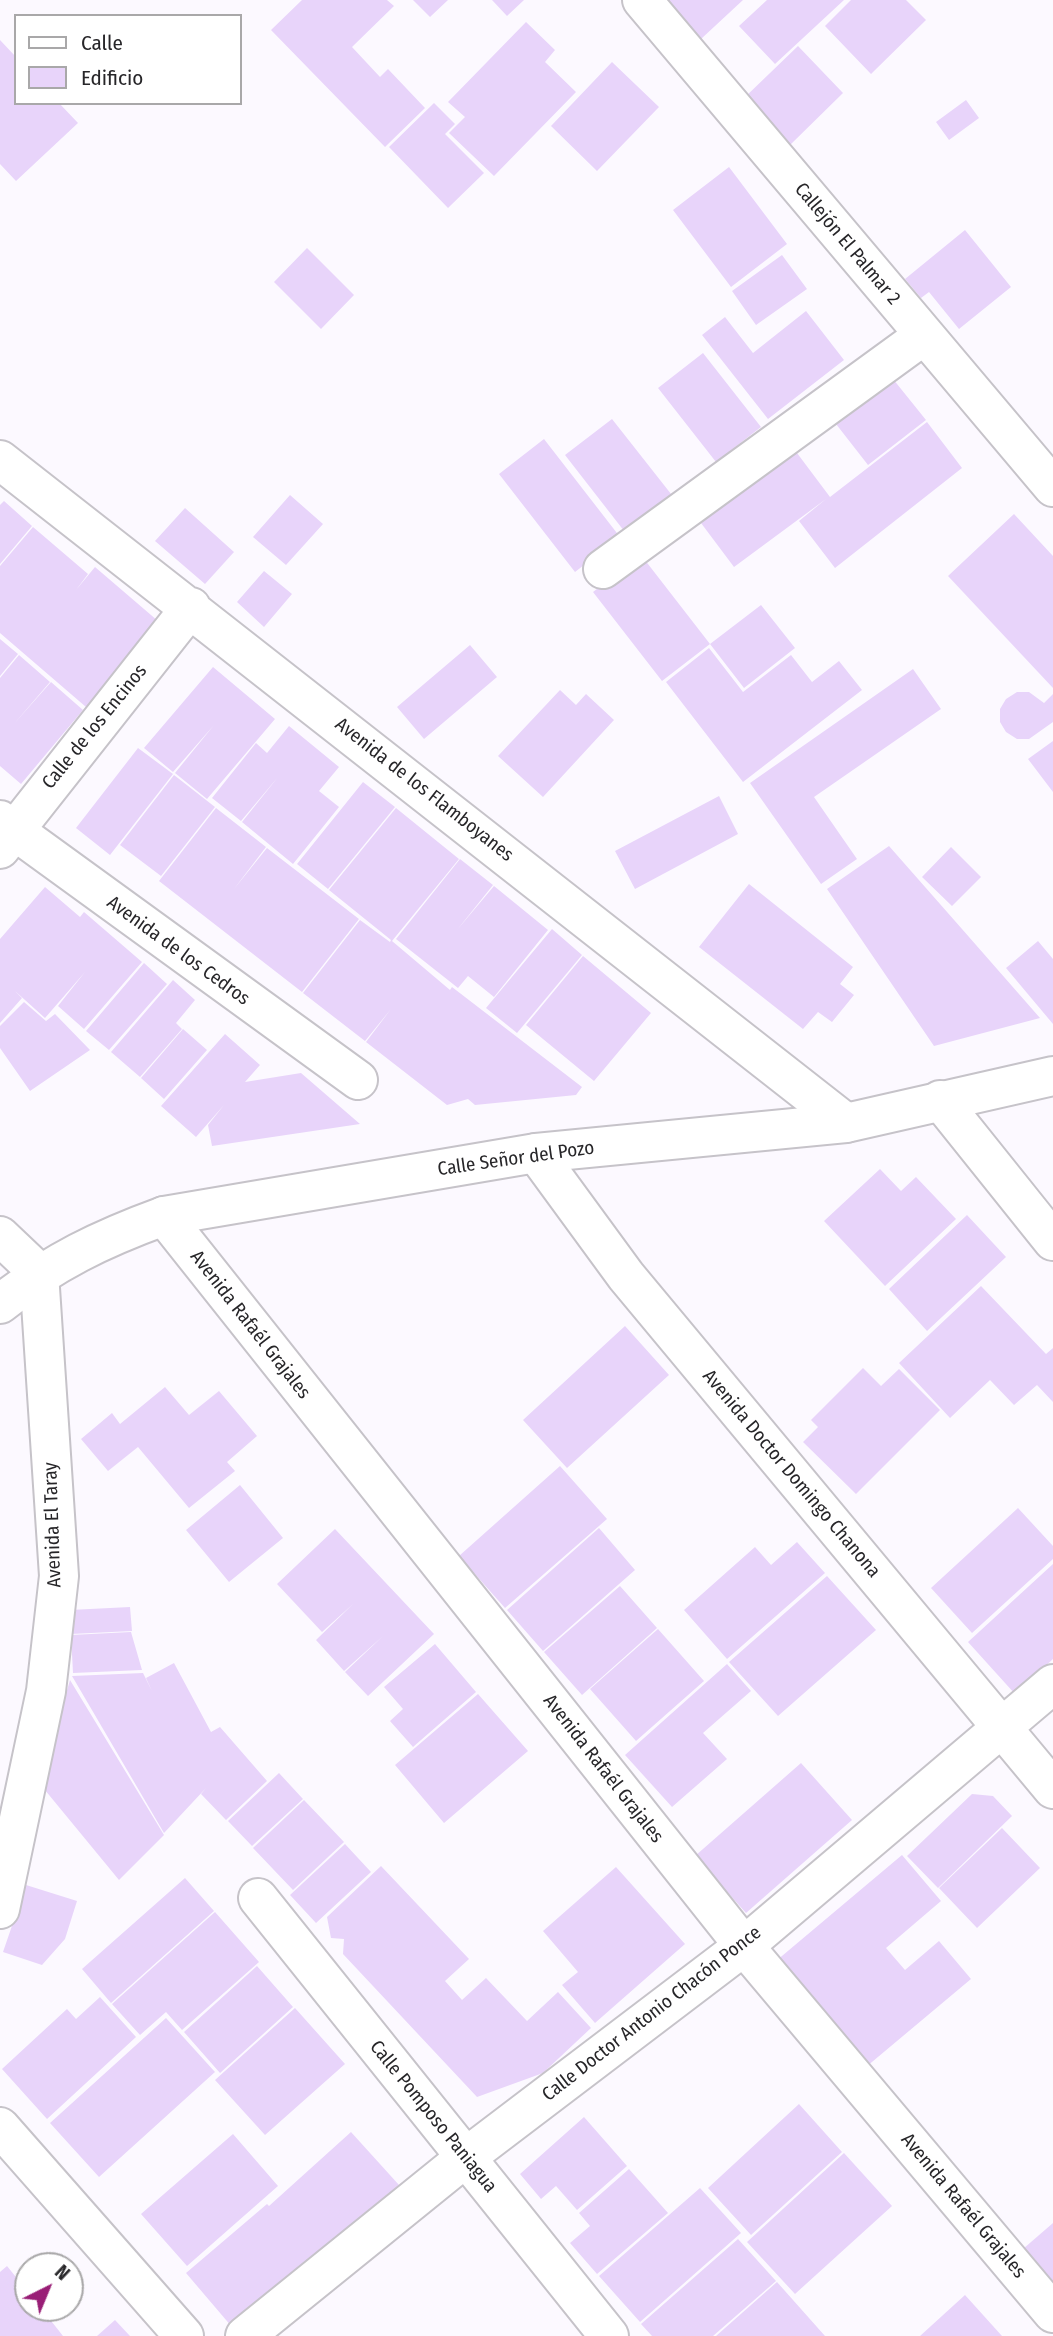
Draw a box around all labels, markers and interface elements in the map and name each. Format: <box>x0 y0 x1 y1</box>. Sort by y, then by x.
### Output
legend <box>14 14 242 105</box>
text: Calle <box>81 30 123 56</box>
text: Edificio <box>81 65 143 91</box>
street label: Callejón El Palmar 2 <box>789 178 905 310</box>
street label: Calle de los Encinos <box>38 660 152 794</box>
street label: Avenida de los Flamboyanes <box>330 713 518 867</box>
street label: Avenida de los Cedros <box>102 891 254 1011</box>
street label: Calle Señor del Pozo <box>436 1137 596 1181</box>
street label: Avenida Rafaél Grajales <box>185 1246 315 1404</box>
street label: Avenida Doctor Domingo Chanona <box>697 1365 885 1583</box>
street label: Avenida El Taray <box>39 1462 67 1588</box>
street label: Avenida Rafaél Grajales <box>538 1690 668 1848</box>
street label: Calle Doctor Antonio Chacón Ponce <box>538 1922 766 2106</box>
street label: Calle Pomposo Paniagua <box>365 2036 501 2198</box>
street label: Avenida Rafaél Grajales <box>896 2129 1030 2283</box>
north arrow <box>14 2252 84 2322</box>
text: N <box>50 2260 74 2285</box>

